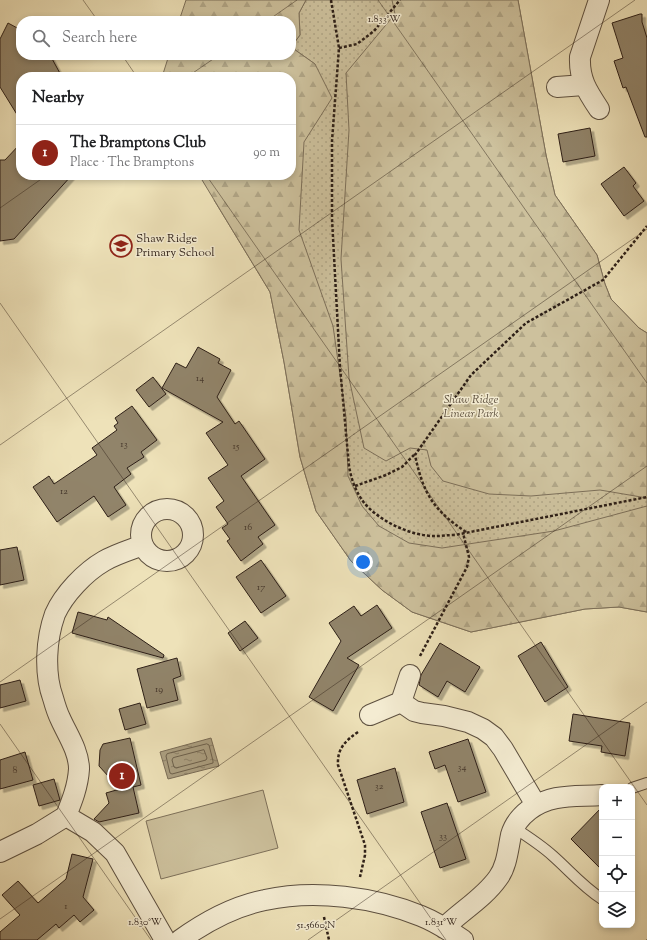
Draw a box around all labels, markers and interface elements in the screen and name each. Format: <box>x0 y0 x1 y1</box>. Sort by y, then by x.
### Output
text: 1.833°W <box>368 12 400 27</box>
search box <box>16 16 296 60</box>
icon: search <box>30 27 52 49</box>
text: Search here <box>62 28 137 49</box>
text: Nearby <box>32 86 84 110</box>
text: The Bramptons Club <box>70 133 206 154</box>
text: 1 <box>43 144 47 162</box>
text: 90 m <box>253 144 280 162</box>
text: Place · The Bramptons <box>70 154 194 172</box>
place label: Shaw Ridge Primary School <box>136 230 215 262</box>
school or university icon: Shaw Ridge Primary School <box>108 233 134 259</box>
house number: 14 <box>196 371 204 386</box>
park label: Shaw Ridge Linear Park <box>443 391 499 423</box>
house number: 13 <box>120 437 128 452</box>
house number: 15 <box>233 439 240 454</box>
house number: 12 <box>60 484 68 499</box>
house number: 16 <box>244 520 252 535</box>
your location <box>353 552 373 572</box>
house number: 17 <box>257 580 265 595</box>
house number: 19 <box>155 682 163 697</box>
house number: 34 <box>457 760 467 775</box>
pin: 1 <box>109 761 135 791</box>
house number: 8 <box>13 763 18 778</box>
house number: 32 <box>375 779 384 794</box>
map controls <box>599 784 635 928</box>
button: + <box>599 784 635 820</box>
button: − <box>599 820 635 856</box>
house number: 33 <box>439 829 447 844</box>
button: locate <box>599 856 635 892</box>
button: layers <box>599 892 635 928</box>
house number: 1 <box>64 899 68 914</box>
text: 1.830°W <box>128 915 162 930</box>
text: 1.831°W <box>425 915 457 930</box>
text: 51.5660°N <box>296 918 335 933</box>

